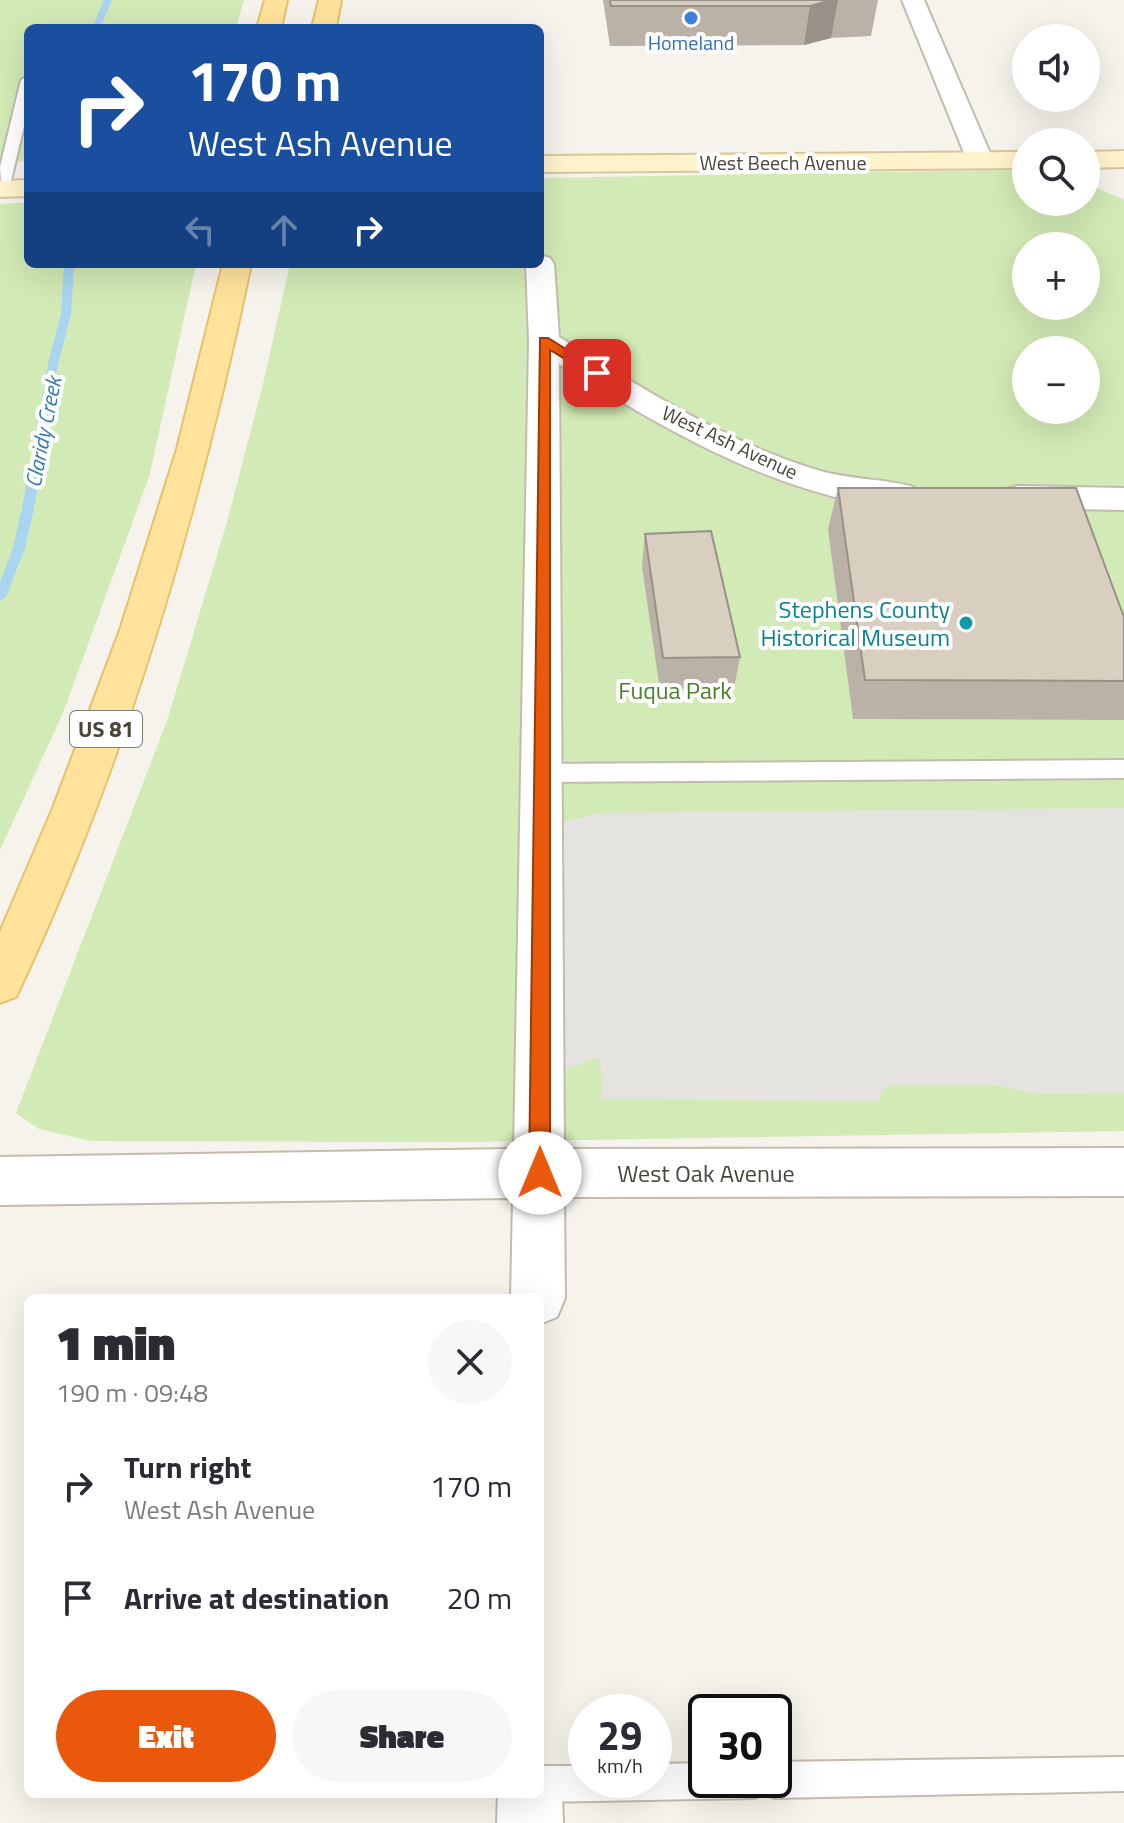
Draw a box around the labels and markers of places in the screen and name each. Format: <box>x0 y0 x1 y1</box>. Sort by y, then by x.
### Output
marker: Homeland <box>682 9 700 27</box>
place label: Homeland <box>648 27 734 58</box>
pin <box>563 339 631 407</box>
place label: Stephens County Historical Museum <box>760 591 950 655</box>
marker: Stephens County Historical Museum <box>957 614 975 632</box>

